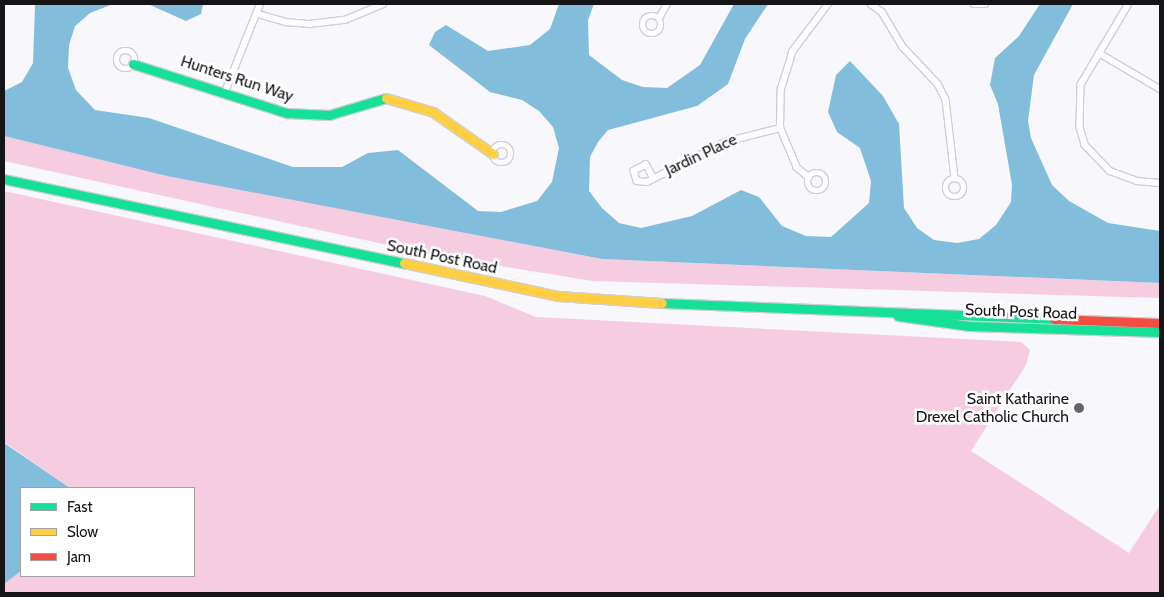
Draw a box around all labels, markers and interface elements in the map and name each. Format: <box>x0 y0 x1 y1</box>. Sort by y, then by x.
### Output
street label: Hunters Run Way <box>178 52 296 106</box>
street label: Jardin Place <box>662 130 740 180</box>
street label: South Post Road <box>385 236 499 278</box>
street label: South Post Road <box>965 300 1077 324</box>
place label: Saint Katharine Drexel Catholic Church <box>916 389 1069 427</box>
marker: Saint Katharine Drexel Catholic Church <box>1073 402 1085 414</box>
legend <box>20 487 195 577</box>
text: Fast <box>67 498 92 516</box>
text: Slow <box>67 523 98 541</box>
text: Jam <box>67 548 91 566</box>

